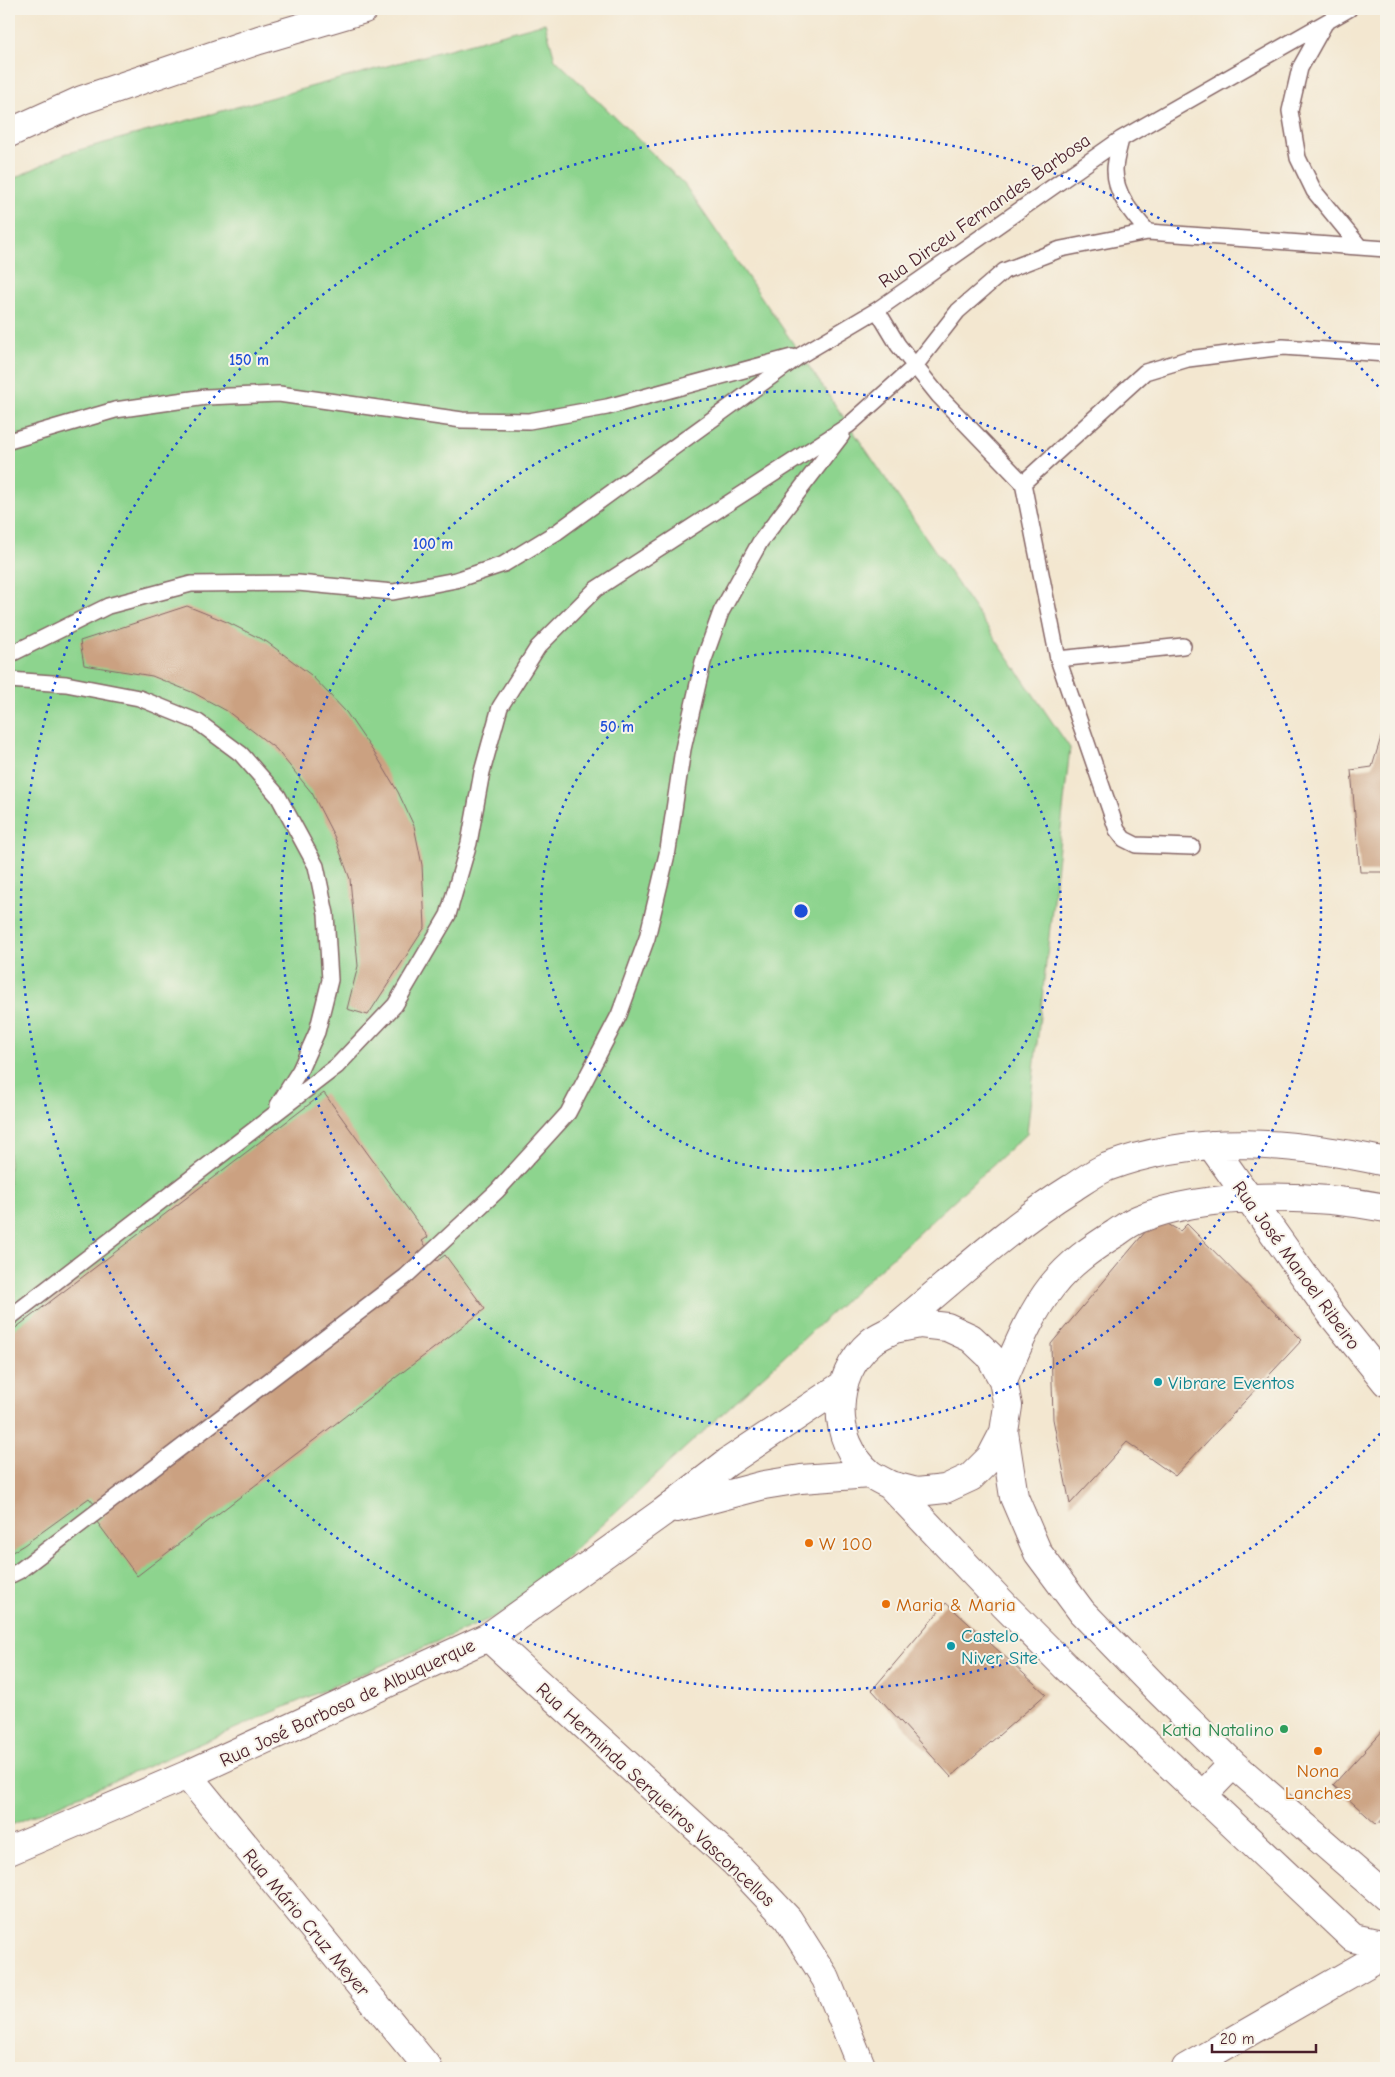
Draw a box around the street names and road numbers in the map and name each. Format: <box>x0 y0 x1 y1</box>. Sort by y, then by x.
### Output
street label: Rua Dirceu Fernandes Barbosa <box>874 129 1095 293</box>
street label: Rua José Manoel Ribeiro <box>1228 1177 1365 1354</box>
street label: Rua José Barbosa de Albuquerque <box>216 1634 479 1772</box>
street label: Rua Herminda Serqueiros Vasconcellos <box>532 1678 779 1911</box>
street label: Rua Mário Cruz Meyer <box>238 1845 375 2001</box>

